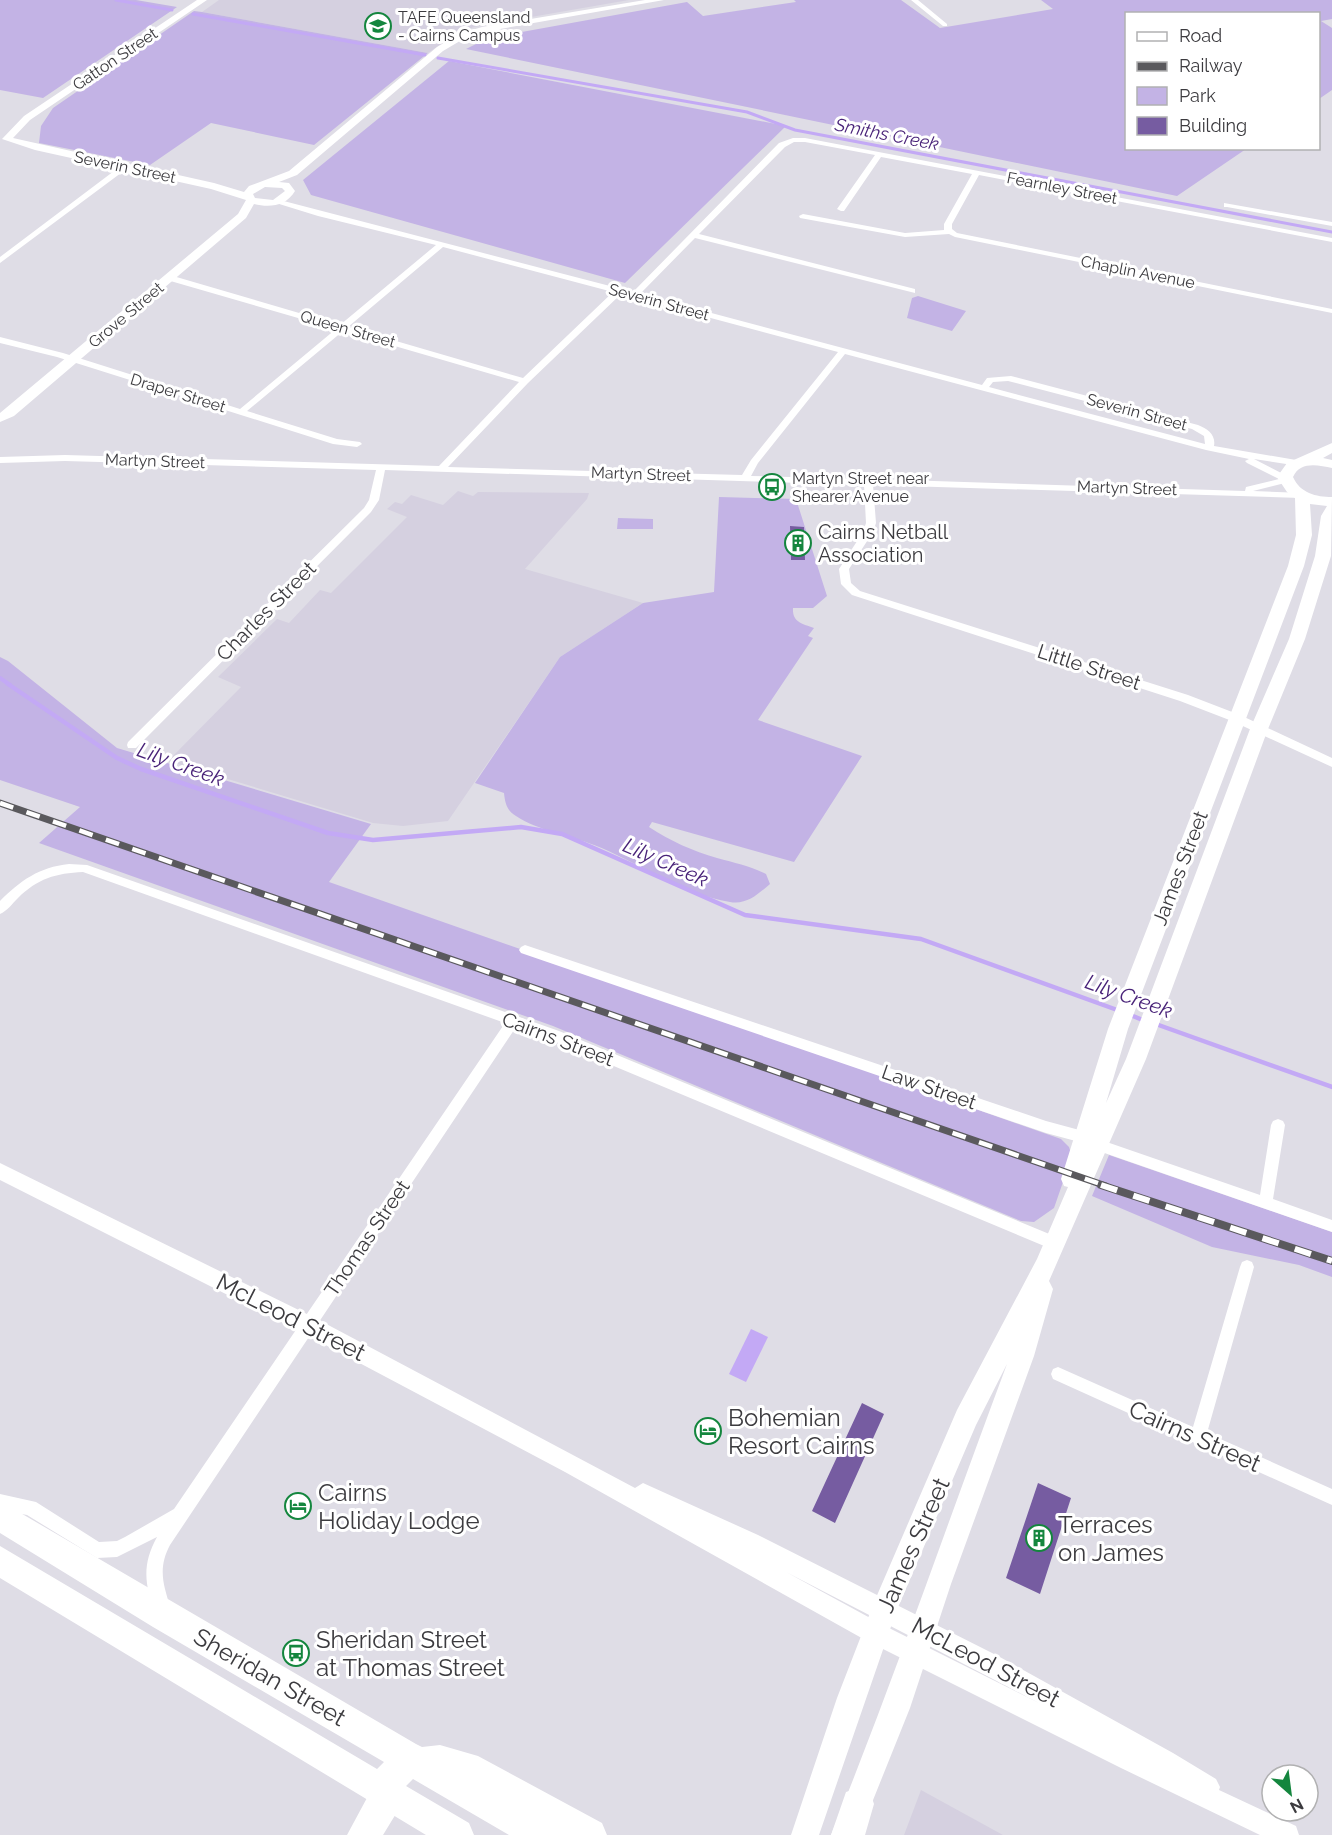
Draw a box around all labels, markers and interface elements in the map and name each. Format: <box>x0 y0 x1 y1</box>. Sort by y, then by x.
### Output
place label: TAFE Queensland - Cairns Campus <box>398 8 530 45</box>
school or university icon: TAFE Queensland - Cairns Campus <box>363 11 393 41</box>
legend <box>1125 12 1320 150</box>
street label: Gatton Street <box>69 23 161 94</box>
text: Road <box>1179 25 1222 46</box>
text: Railway <box>1179 55 1243 76</box>
text: Park <box>1179 85 1216 106</box>
water label: Smiths Creek <box>832 113 941 154</box>
text: Building <box>1179 115 1247 136</box>
street label: Severin Street <box>72 147 178 187</box>
street label: Fearnley Street <box>1005 168 1119 208</box>
street label: Chaplin Avenue <box>1079 252 1197 292</box>
street label: Grove Street <box>85 278 168 352</box>
street label: Severin Street <box>607 279 712 325</box>
street label: Queen Street <box>298 306 398 352</box>
street label: Draper Street <box>128 369 229 417</box>
street label: Severin Street <box>1085 389 1190 435</box>
street label: Martyn Street <box>105 450 206 472</box>
street label: Martyn Street <box>591 463 692 485</box>
place label: Martyn Street near Shearer Avenue <box>792 469 930 506</box>
bus stop icon: Martyn Street near Shearer Avenue <box>757 472 787 502</box>
street label: Martyn Street <box>1077 477 1178 499</box>
place label: Cairns Netball Association <box>818 520 949 567</box>
building icon: Cairns Netball Association <box>783 528 813 558</box>
street label: Charles Street <box>211 556 321 666</box>
street label: Little Street <box>1034 639 1144 695</box>
water label: Lily Creek <box>134 737 228 791</box>
street label: James Street <box>1147 807 1213 929</box>
water label: Lily Creek <box>619 832 713 892</box>
water label: Lily Creek <box>1082 969 1176 1023</box>
street label: Cairns Street <box>499 1007 618 1071</box>
street label: Law Street <box>879 1060 980 1114</box>
street label: Thomas Street <box>319 1175 415 1301</box>
street label: McLeod Street <box>211 1267 371 1367</box>
street label: Cairns Street <box>1124 1394 1266 1478</box>
place label: Bohemian Resort Cairns <box>728 1403 875 1460</box>
hotel icon: Bohemian Resort Cairns <box>693 1416 723 1446</box>
street label: James Street <box>870 1473 956 1617</box>
place label: Cairns Holiday Lodge <box>318 1478 480 1535</box>
hotel icon: Cairns Holiday Lodge <box>283 1491 313 1521</box>
place label: Terraces on James <box>1058 1510 1164 1567</box>
building icon: Terraces on James <box>1024 1523 1054 1553</box>
street label: McLeod Street <box>907 1611 1065 1713</box>
street label: Sheridan Street <box>189 1622 351 1732</box>
place label: Sheridan Street at Thomas Street <box>316 1625 505 1682</box>
bus stop icon: Sheridan Street at Thomas Street <box>281 1638 311 1668</box>
north arrow <box>1260 1763 1320 1823</box>
text: N <box>1287 1795 1307 1817</box>

